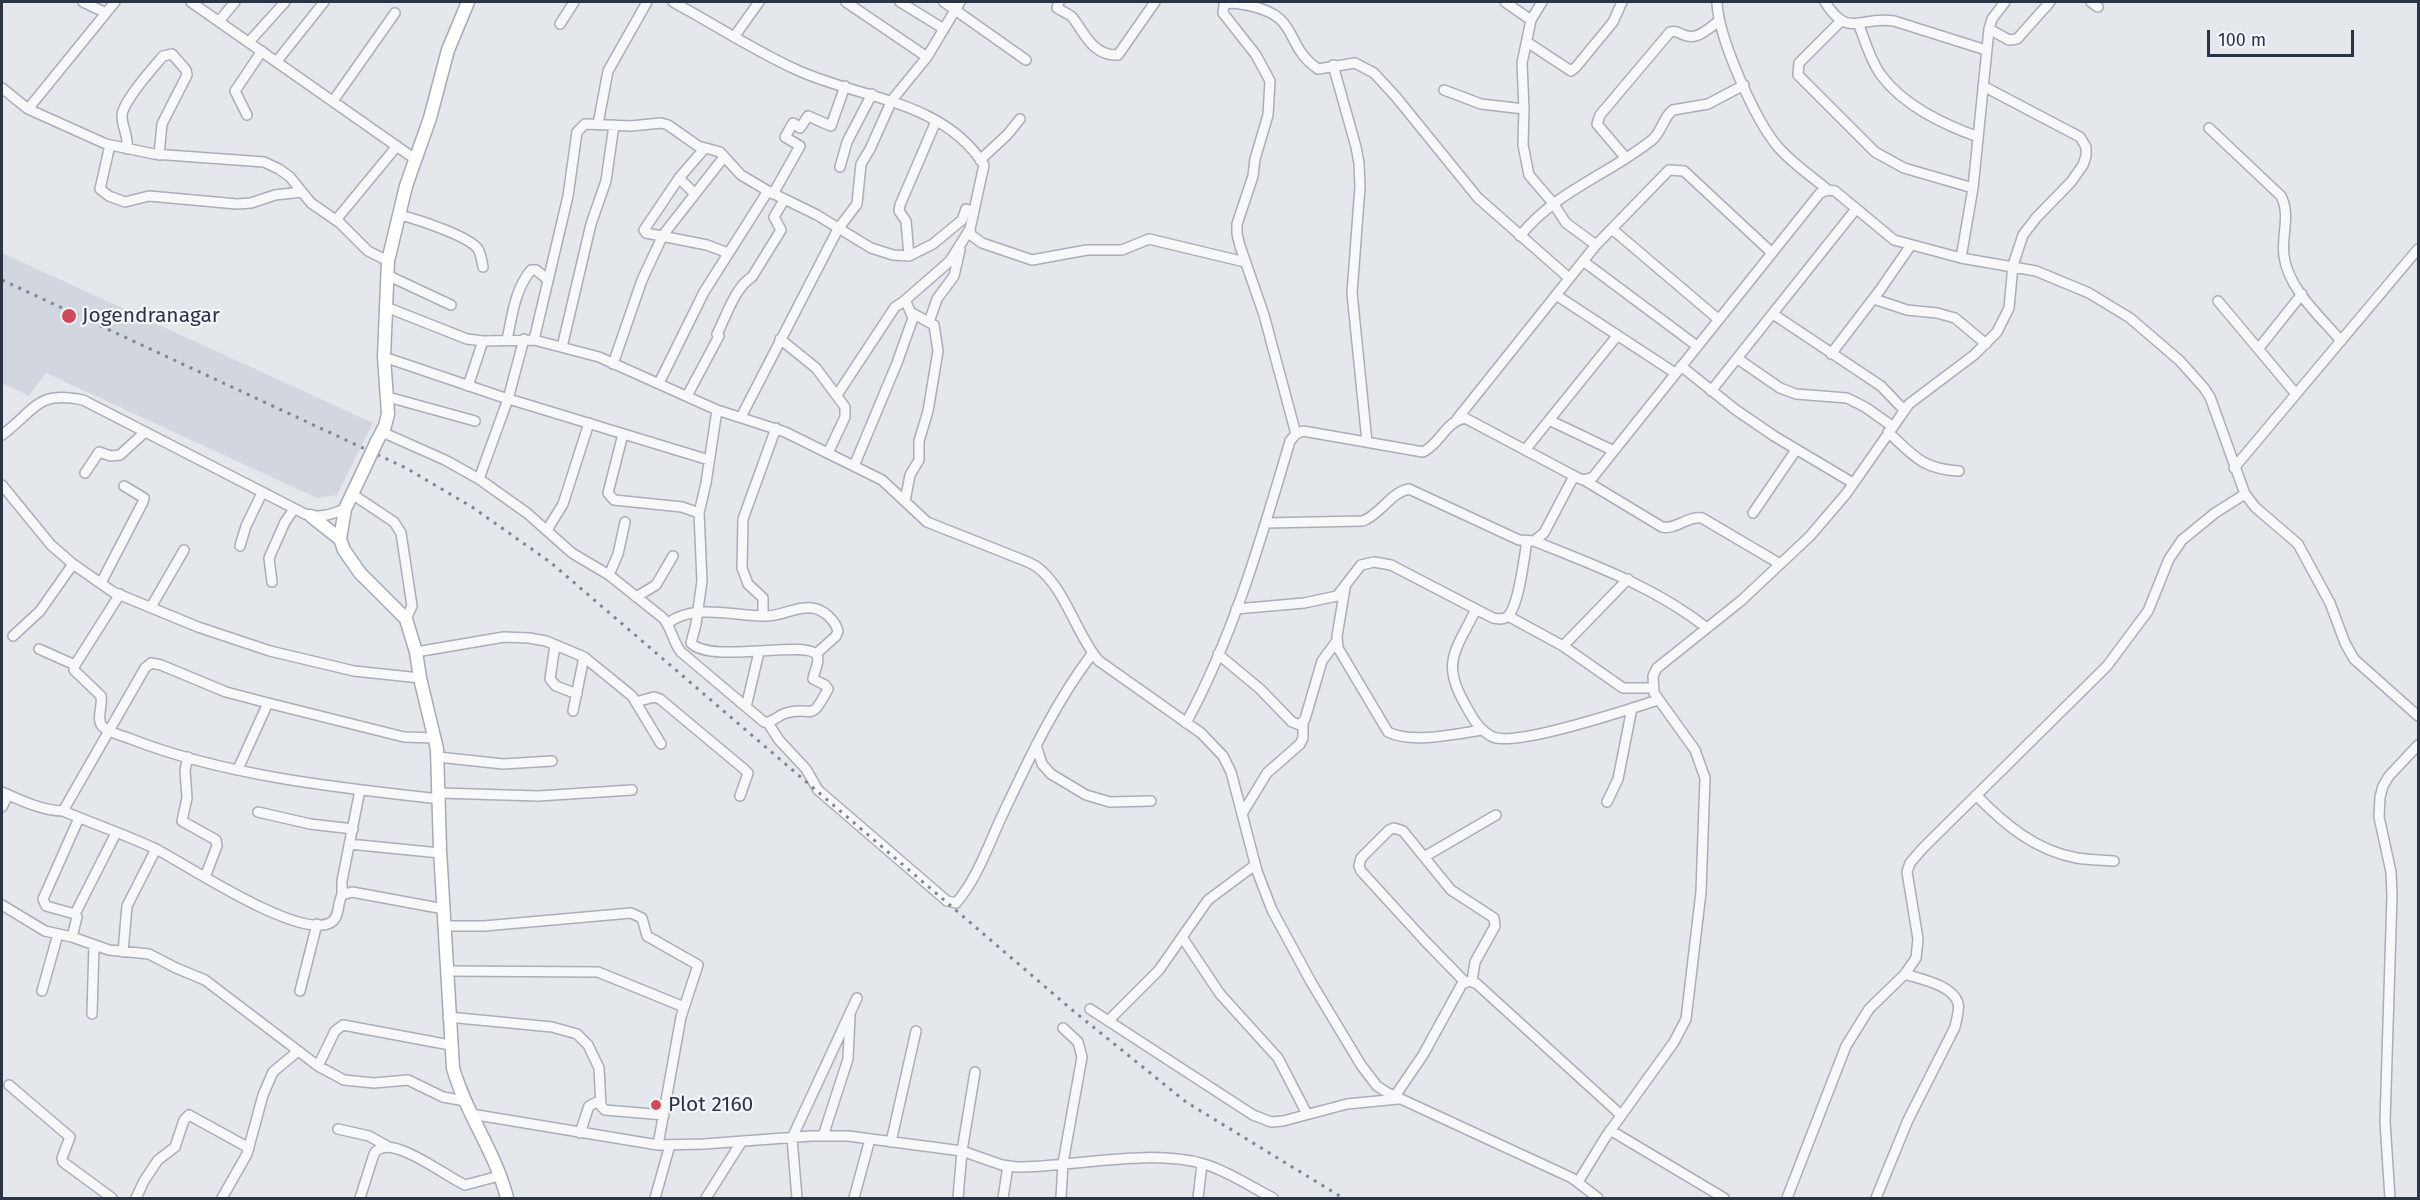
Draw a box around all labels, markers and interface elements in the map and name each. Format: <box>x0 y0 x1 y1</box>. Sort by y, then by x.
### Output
scale bar <box>2210 18 2357 56</box>
text: 100 m <box>2218 29 2266 51</box>
place label: Jogendranagar <box>82 303 220 329</box>
marker: Jogendranagar <box>60 307 78 325</box>
place label: Plot 2160 <box>668 1092 753 1118</box>
marker: Plot 2160 <box>649 1098 663 1112</box>

